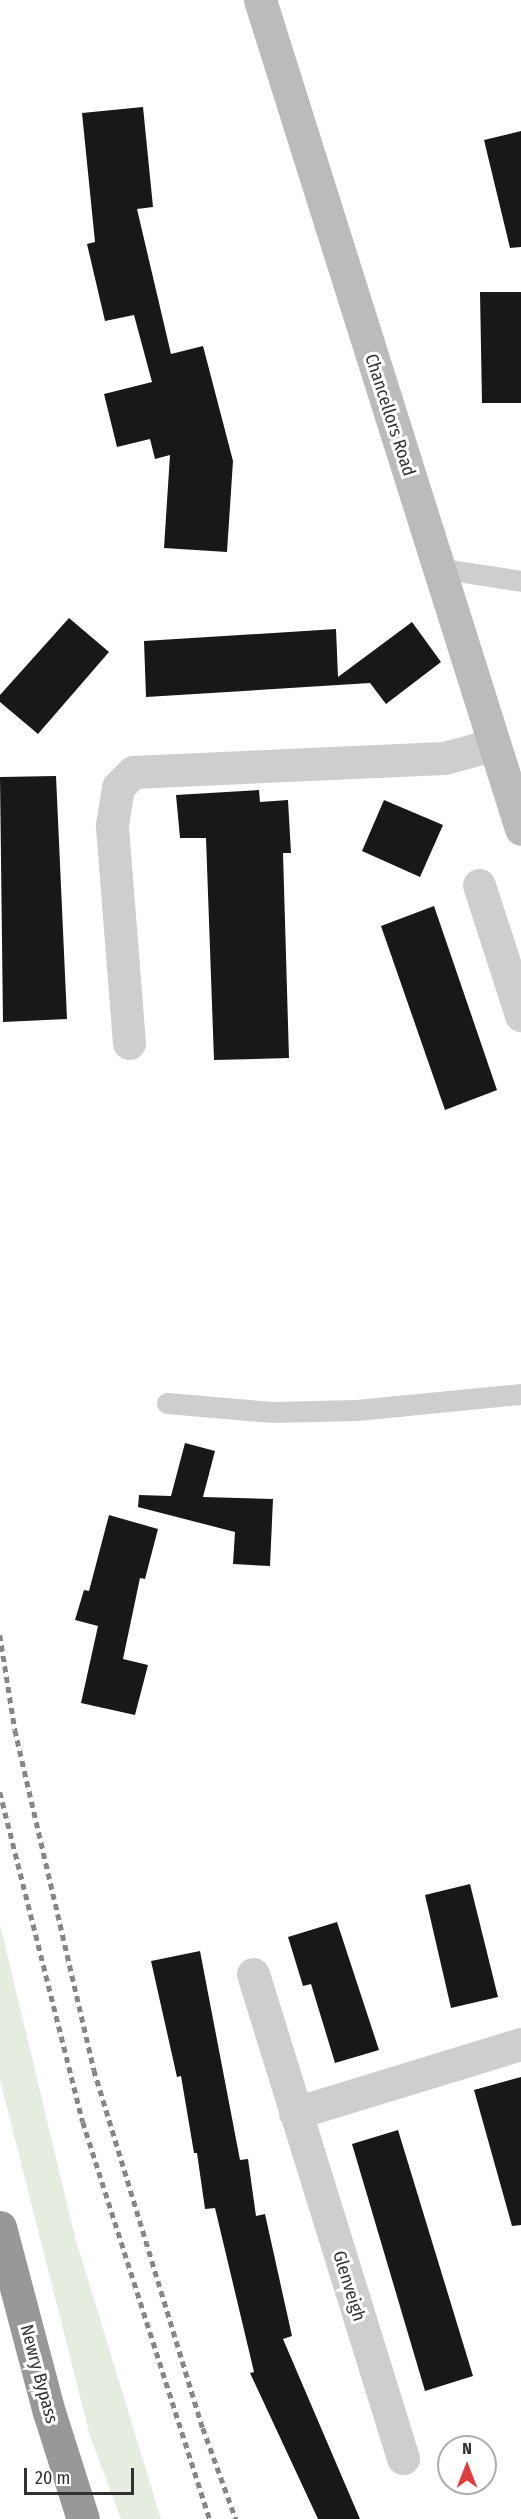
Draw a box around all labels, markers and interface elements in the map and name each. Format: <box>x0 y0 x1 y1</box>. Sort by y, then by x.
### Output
street label: Chancellors Road <box>360 351 420 479</box>
street label: Glenveigh <box>328 2248 370 2324</box>
street label: Newry Bypass <box>15 2322 63 2426</box>
north arrow <box>437 2435 497 2495</box>
text: N <box>462 2439 472 2458</box>
scale bar <box>27 2456 136 2494</box>
text: 20 m <box>35 2467 70 2489</box>

